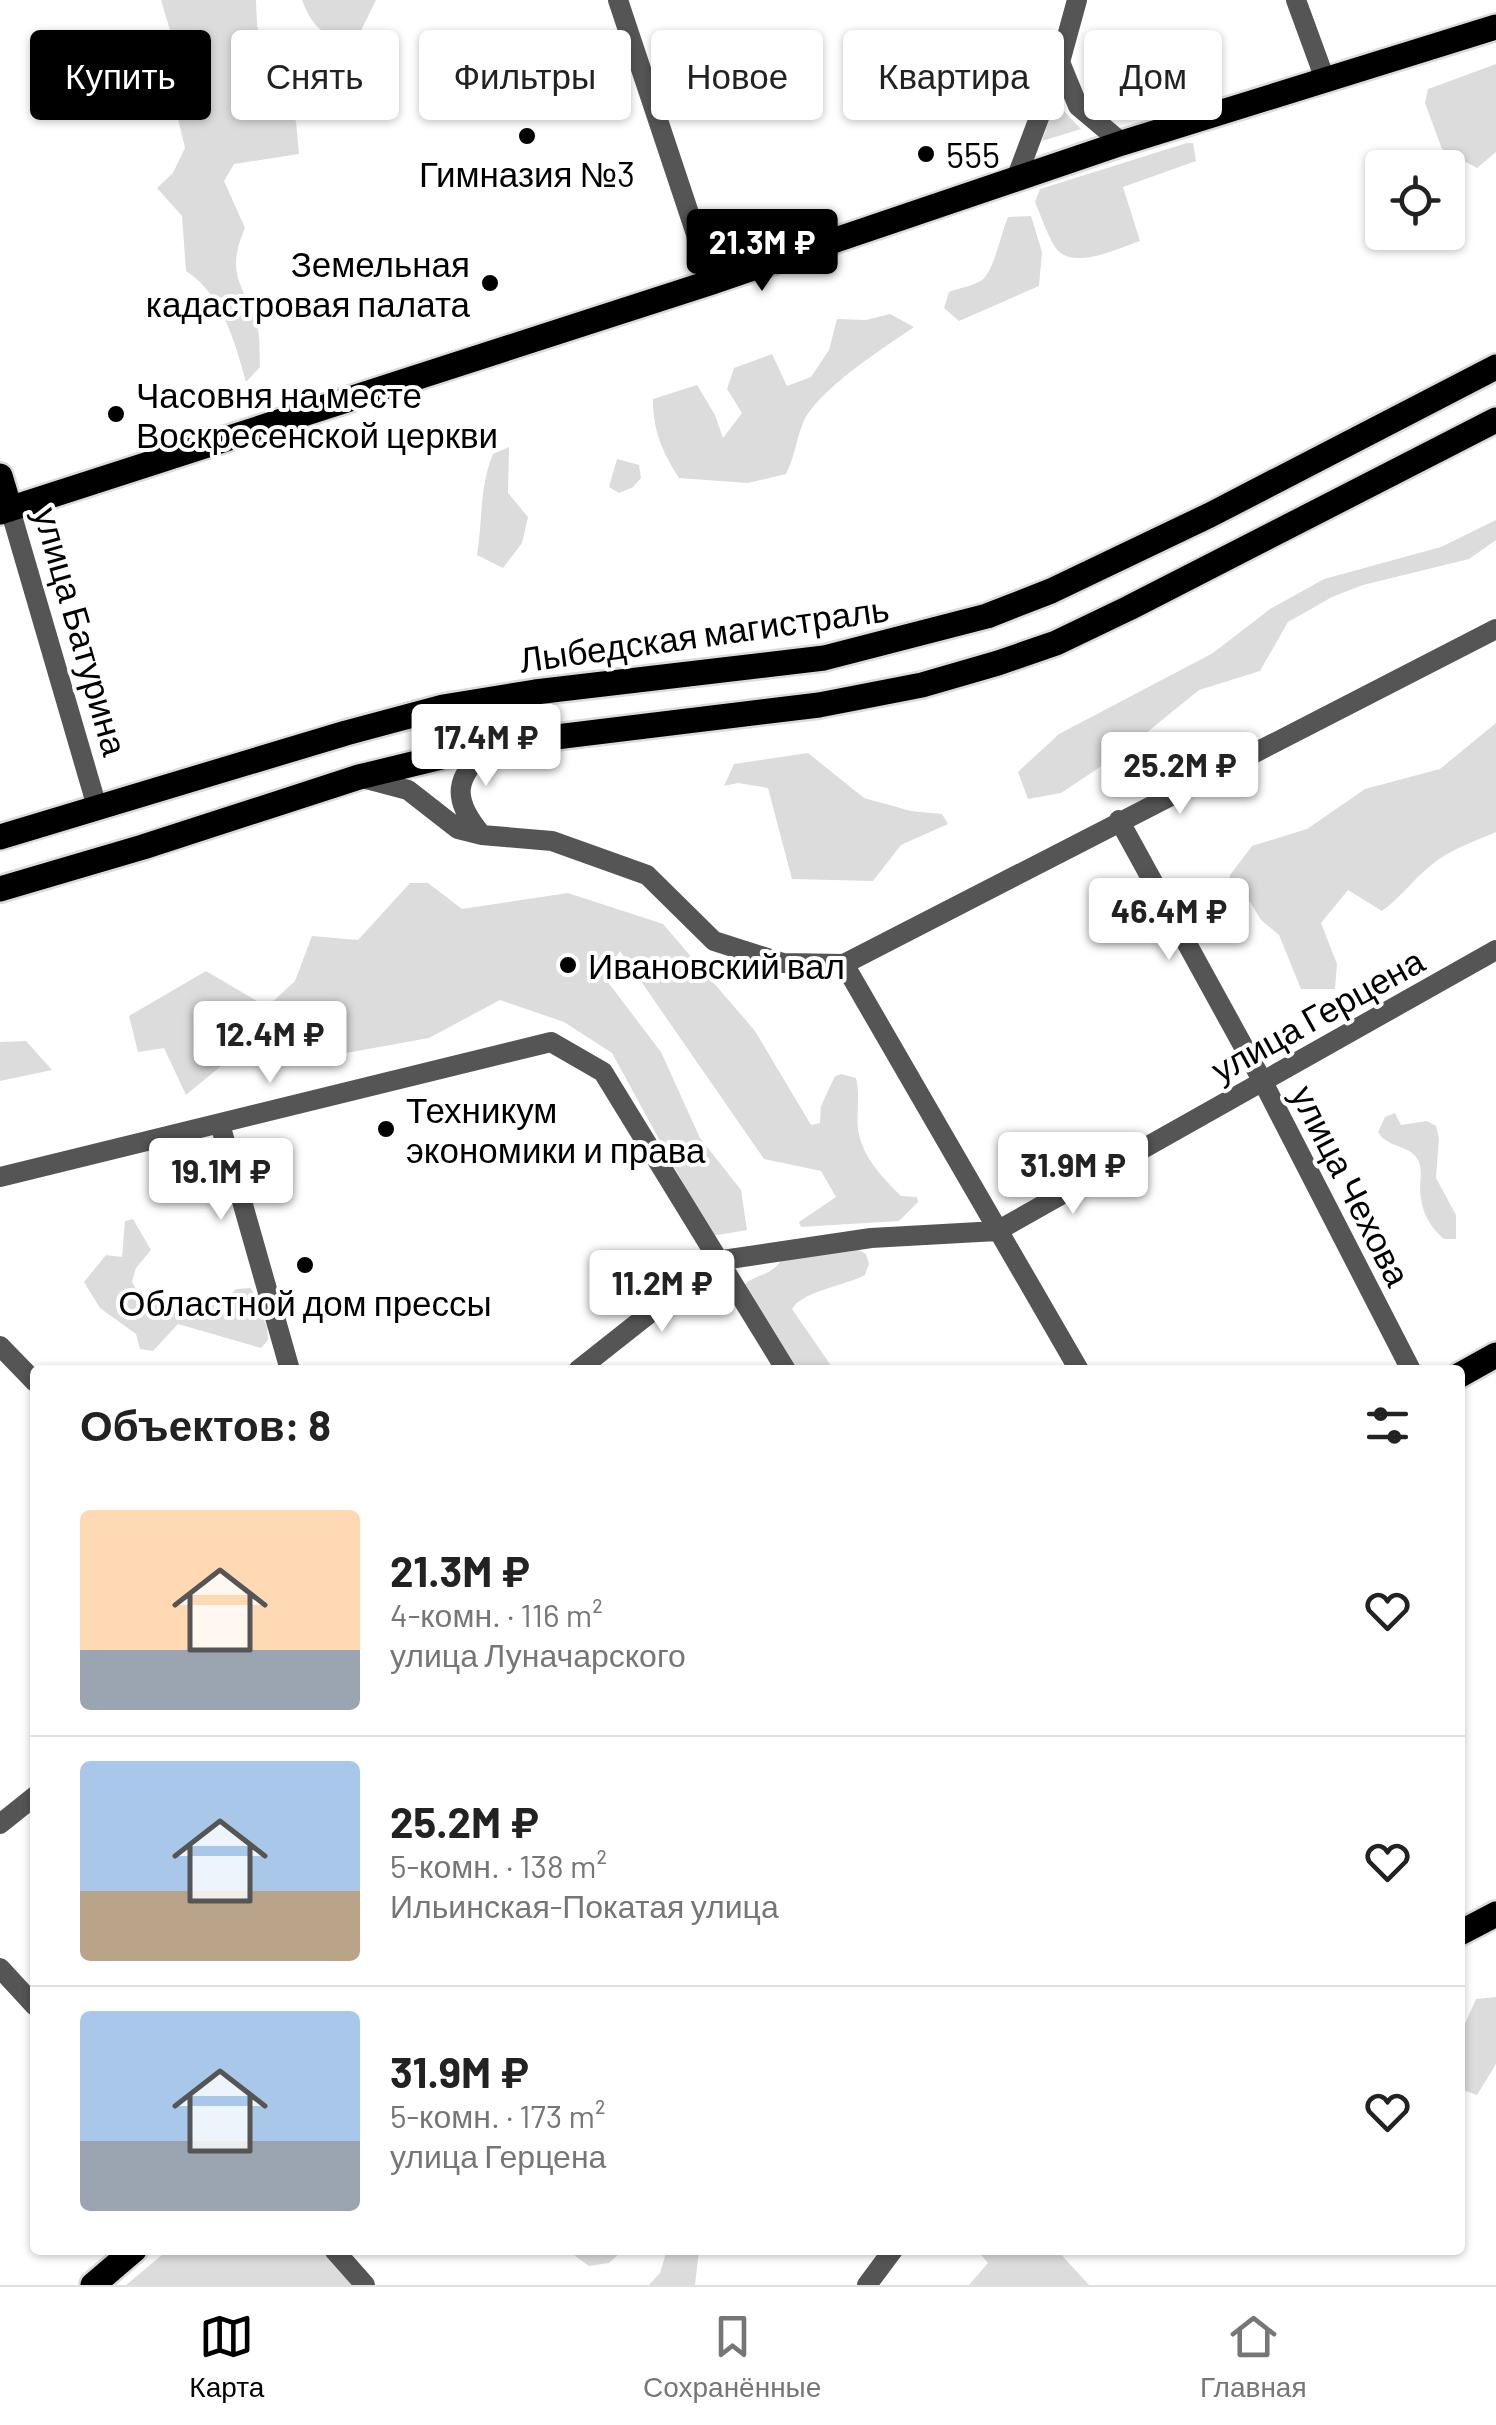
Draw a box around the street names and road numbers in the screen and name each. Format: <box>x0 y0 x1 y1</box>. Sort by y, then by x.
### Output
street label: улица Батурина <box>26 502 138 760</box>
street label: Лыбедская магистраль <box>516 586 892 680</box>
street label: улица Герцена <box>1203 938 1431 1090</box>
street label: улица Чехова <box>1283 1078 1421 1293</box>

